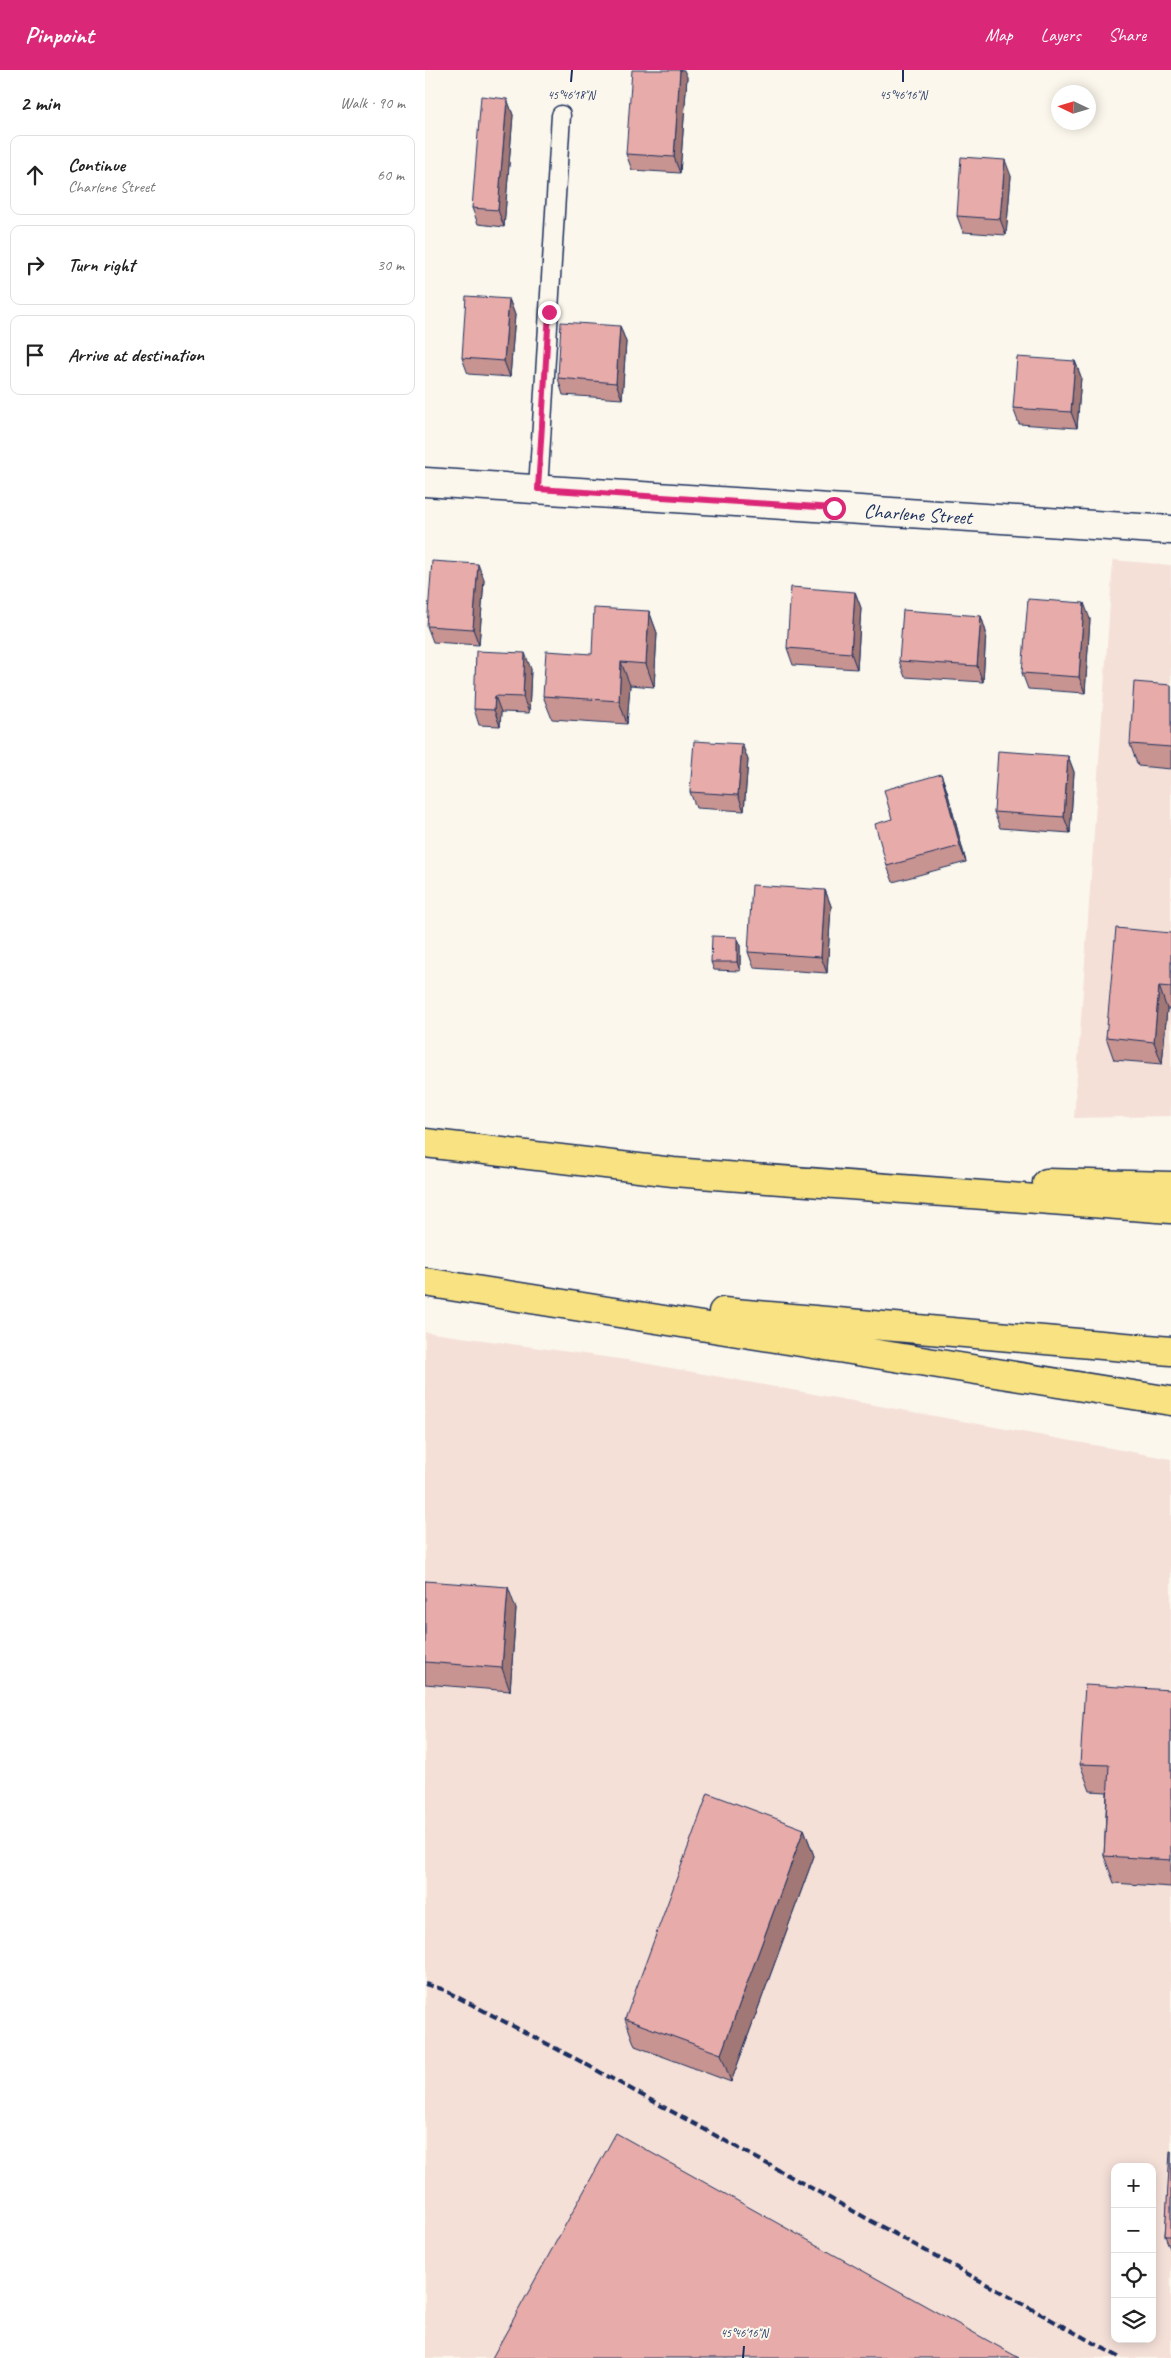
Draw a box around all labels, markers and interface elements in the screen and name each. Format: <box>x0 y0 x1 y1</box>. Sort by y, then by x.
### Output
text: Pinpoint <box>25 20 94 50</box>
text: Map <box>985 24 1013 46</box>
text: Layers <box>1041 24 1080 46</box>
text: Share <box>1108 24 1146 46</box>
north arrow <box>1051 85 1096 130</box>
text: 45°46'18"N <box>547 87 596 103</box>
text: 45°46'16"N <box>879 87 928 103</box>
text: 2 min <box>20 90 60 116</box>
text: Walk · 90 m <box>340 93 405 113</box>
text: Continue <box>68 153 125 177</box>
icon: ahead <box>21 161 49 189</box>
text: 60 m <box>377 165 404 185</box>
text: Charlene Street <box>68 177 154 197</box>
icon: right <box>21 251 49 279</box>
text: Turn right <box>68 253 135 277</box>
text: 30 m <box>377 255 404 275</box>
route end <box>538 301 561 324</box>
icon: arrive <box>21 341 49 369</box>
text: Arrive at destination <box>68 343 204 367</box>
route start <box>823 497 846 520</box>
street label: Charlene Street <box>863 498 975 530</box>
map controls <box>1111 2163 1156 2343</box>
button: + <box>1111 2163 1156 2208</box>
button: − <box>1111 2208 1156 2253</box>
button: locate <box>1111 2253 1156 2298</box>
button: layers <box>1111 2298 1156 2343</box>
text: 45°46'16"N <box>720 2325 769 2341</box>

